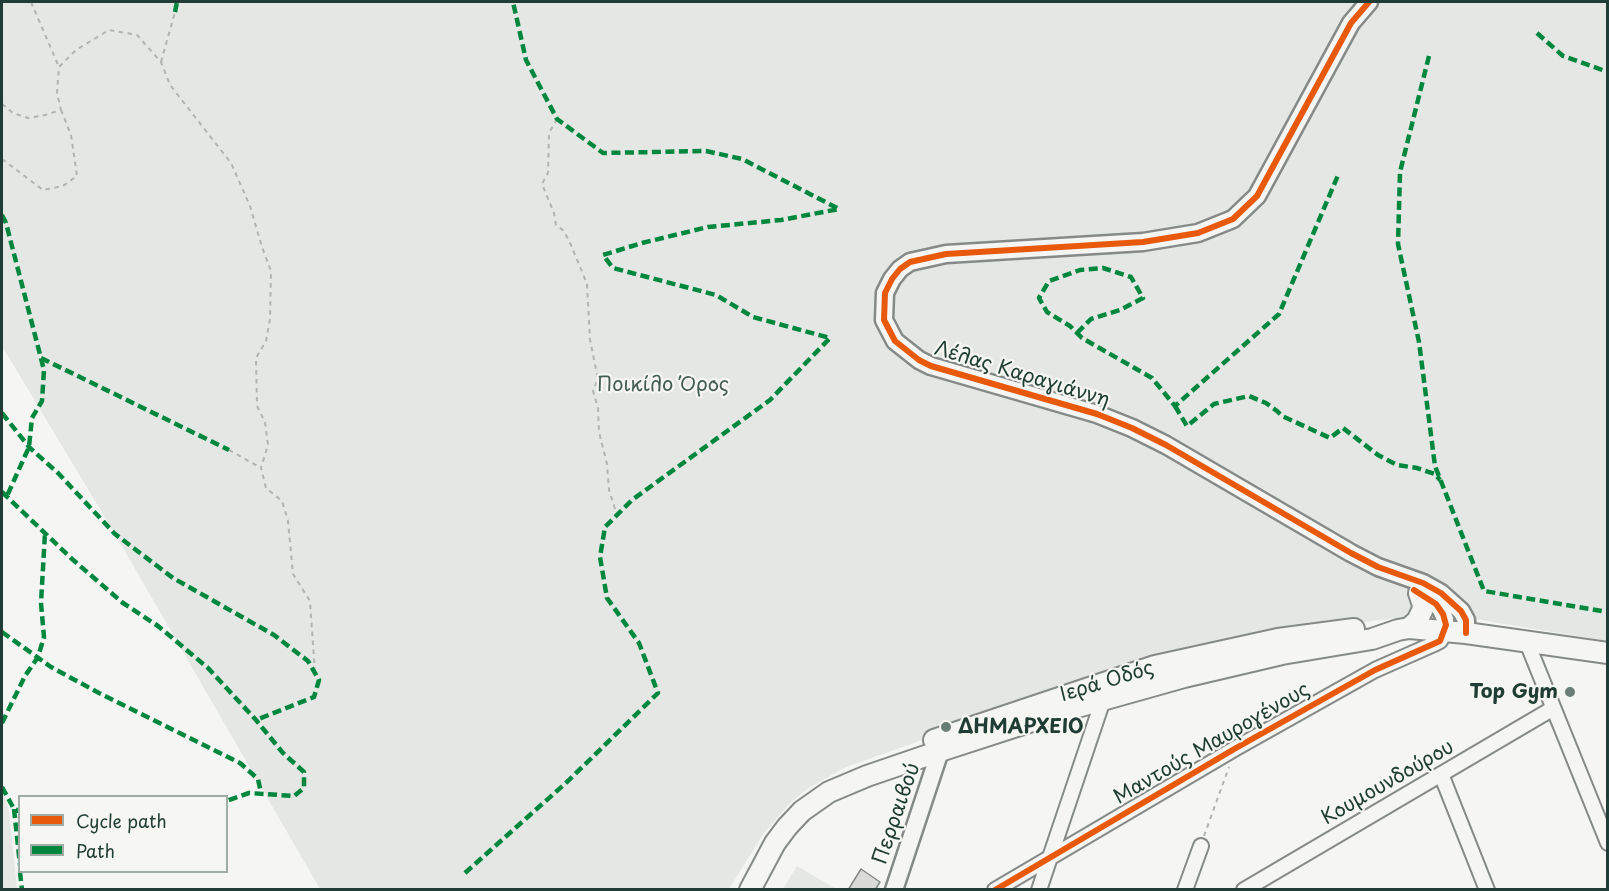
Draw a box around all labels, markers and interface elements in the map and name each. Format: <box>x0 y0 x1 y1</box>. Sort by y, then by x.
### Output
street label: Λέλας Καραγιάννη <box>932 337 1112 413</box>
park label: Ποικίλο Όρος <box>597 373 729 397</box>
street label: Ιερά Οδός <box>1057 656 1157 708</box>
street label: Μαντούς Μαυρογένους <box>1110 678 1314 810</box>
place label: Top Gym <box>1469 680 1558 704</box>
marker: Top Gym <box>1563 685 1577 699</box>
place label: ΔΗΜΑΡΧΕΙΟ <box>958 715 1084 739</box>
marker: ΔΗΜΑΡΧΕΙΟ <box>939 720 953 734</box>
street label: Κουμουνδούρου <box>1318 735 1458 831</box>
street label: Περραιβού <box>868 760 926 868</box>
legend <box>18 795 228 873</box>
text: Cycle path <box>76 807 167 834</box>
text: Path <box>76 837 115 864</box>

